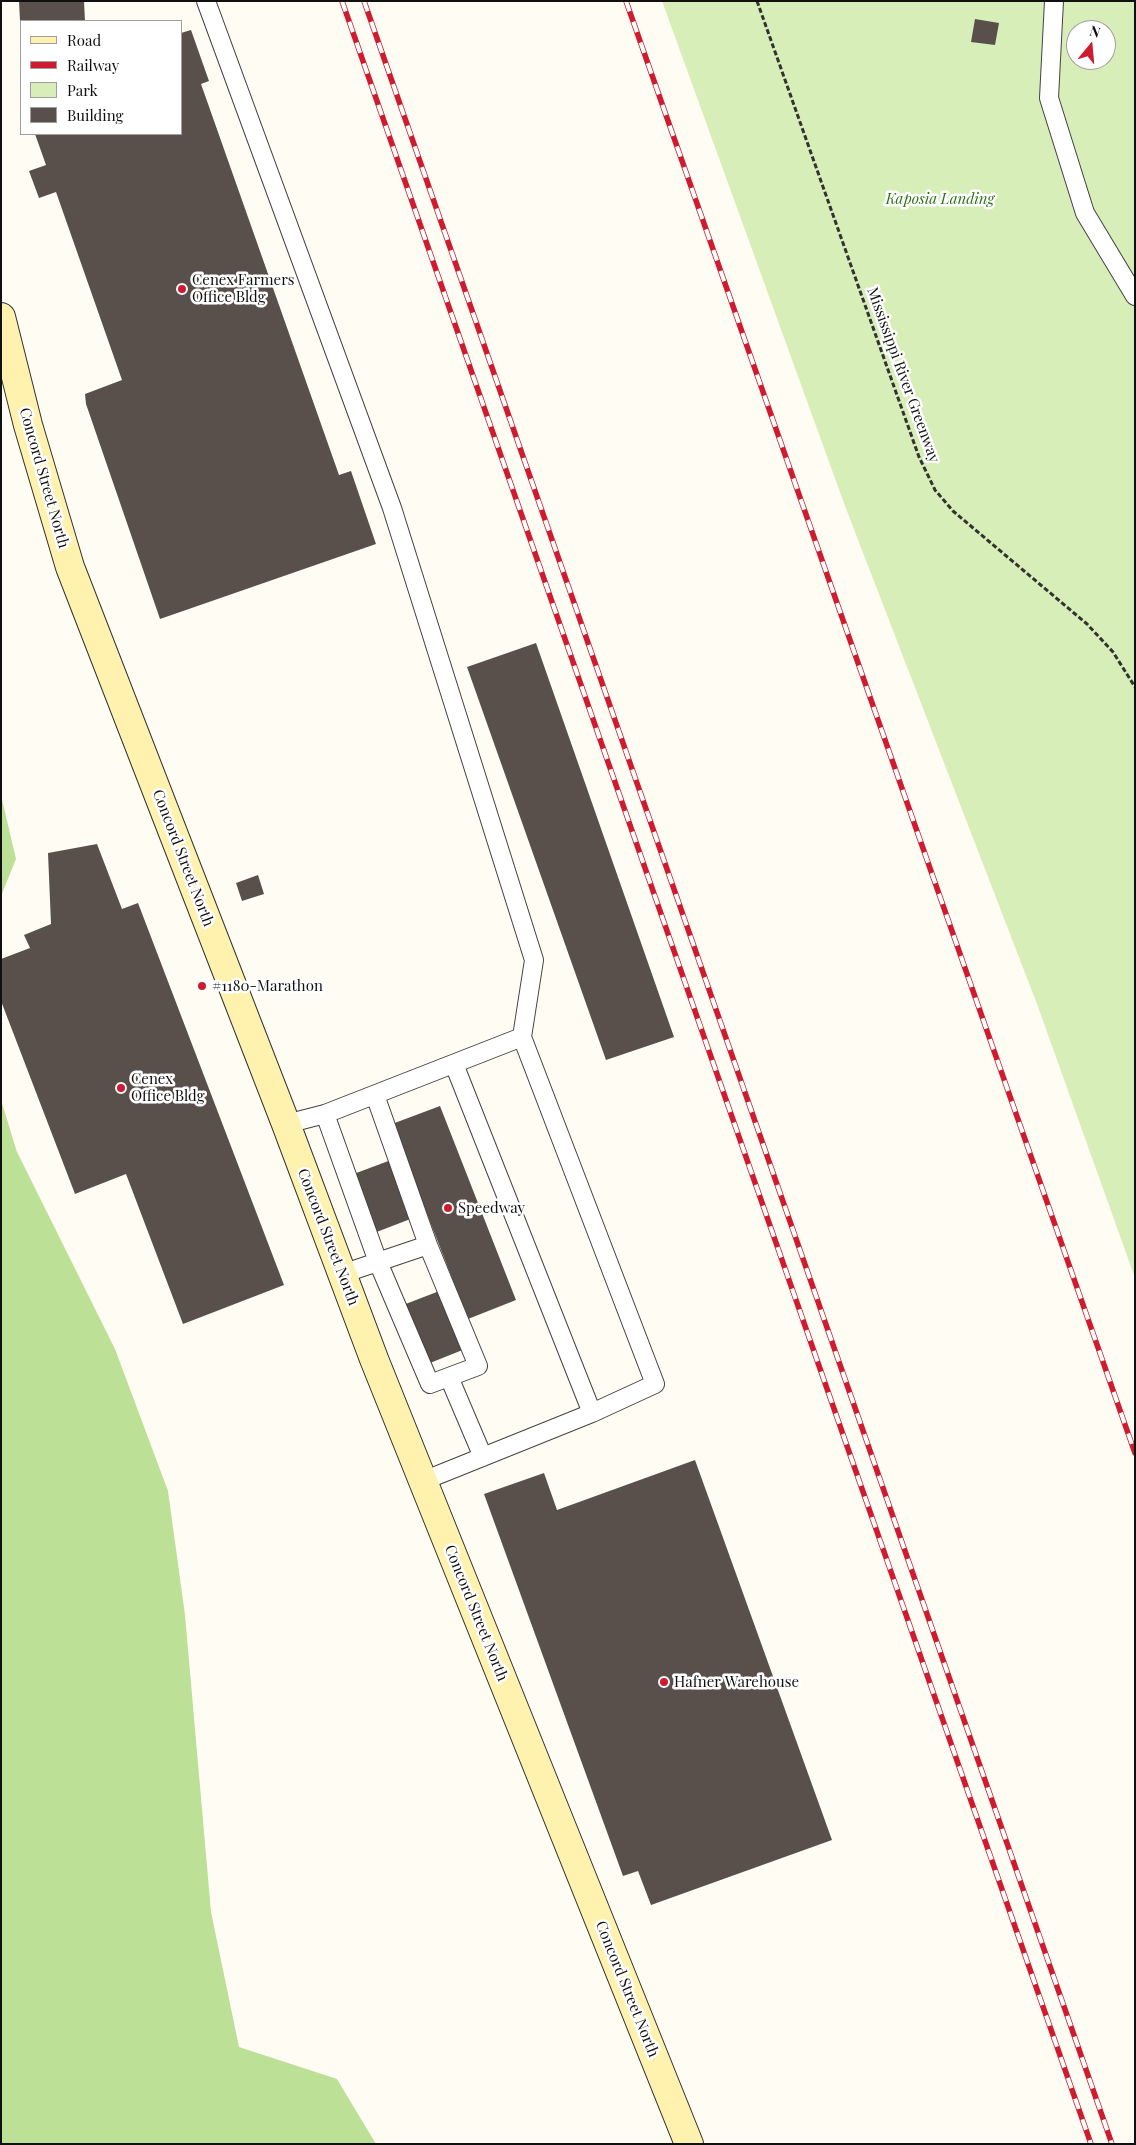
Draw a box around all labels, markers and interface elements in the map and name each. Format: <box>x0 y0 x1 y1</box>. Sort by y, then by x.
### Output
legend <box>20 20 182 135</box>
north arrow <box>1066 20 1116 70</box>
text: N <box>1088 21 1103 42</box>
text: Road <box>67 30 101 50</box>
text: Railway <box>67 55 119 75</box>
text: Park <box>67 80 98 100</box>
text: Building <box>67 105 123 125</box>
park label: Kaposia Landing <box>886 190 994 208</box>
place label: Cenex Farmers Office Bldg <box>192 271 295 306</box>
marker: Cenex Farmers Office Bldg <box>176 283 188 295</box>
street label: Mississippi River Greenway <box>863 285 943 465</box>
street label: Concord Street North <box>15 406 73 550</box>
street label: Concord Street North <box>149 787 217 929</box>
place label: #1180-Marathon <box>212 977 323 995</box>
marker: #1180-Marathon <box>196 980 208 992</box>
place label: Cenex Office Bldg <box>131 1070 205 1105</box>
marker: Cenex Office Bldg <box>115 1082 127 1094</box>
street label: Concord Street North <box>294 1166 362 1308</box>
place label: Speedway <box>458 1199 525 1217</box>
marker: Speedway <box>442 1202 454 1214</box>
street label: Concord Street North <box>440 1542 512 1684</box>
place label: Hafner Warehouse <box>674 1673 799 1691</box>
marker: Hafner Warehouse <box>658 1676 670 1688</box>
street label: Concord Street North <box>591 1918 663 2060</box>

